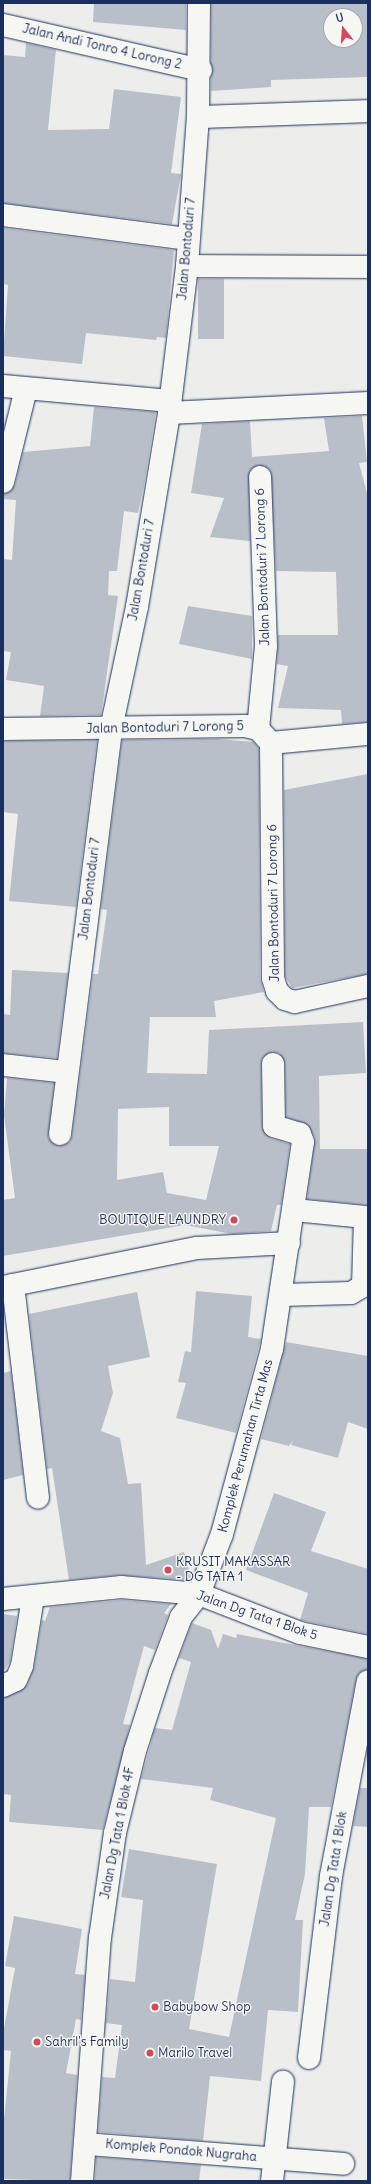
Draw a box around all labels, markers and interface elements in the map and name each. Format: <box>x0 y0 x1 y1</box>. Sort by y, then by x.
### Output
north arrow <box>323 8 363 48</box>
text: U <box>334 10 345 25</box>
street label: Jalan Andi Tonro 4 Lorong 2 <box>21 21 183 73</box>
street label: Jalan Bontoduri 7 <box>175 197 199 301</box>
street label: Jalan Bontoduri 7 Lorong 6 <box>252 488 274 646</box>
street label: Jalan Bontoduri 7 <box>125 518 159 622</box>
street label: Jalan Bontoduri 7 Lorong 5 <box>86 719 244 737</box>
street label: Jalan Bontoduri 7 Lorong 6 <box>265 824 283 982</box>
street label: Jalan Bontoduri 7 <box>76 837 104 941</box>
place label: BOUTIQUE LAUNDRY <box>99 1212 226 1228</box>
marker: BOUTIQUE LAUNDRY <box>229 1215 239 1225</box>
street label: Komplek Perumahan Tirta Mas <box>215 1358 277 1534</box>
place label: KRUSIT MAKASSAR - DG TATA 1 <box>176 1555 290 1586</box>
marker: KRUSIT MAKASSAR - DG TATA 1 <box>163 1565 173 1575</box>
street label: Jalan Dg Tata 1 Blok 5 <box>194 1588 320 1644</box>
street label: Jalan Dg Tata 1 Blok 4F <box>98 1766 138 1900</box>
street label: Jalan Dg Tata 1 Blok <box>317 1810 351 1928</box>
place label: Babybow Shop <box>163 1999 251 2015</box>
marker: Babybow Shop <box>150 2002 160 2012</box>
place label: Sahril's Family <box>45 2034 129 2050</box>
marker: Sahril's Family <box>32 2037 42 2047</box>
place label: Marilo Travel <box>158 2045 232 2061</box>
marker: Marilo Travel <box>145 2048 155 2058</box>
street label: Komplek Pondok Nugraha <box>105 2137 257 2165</box>

